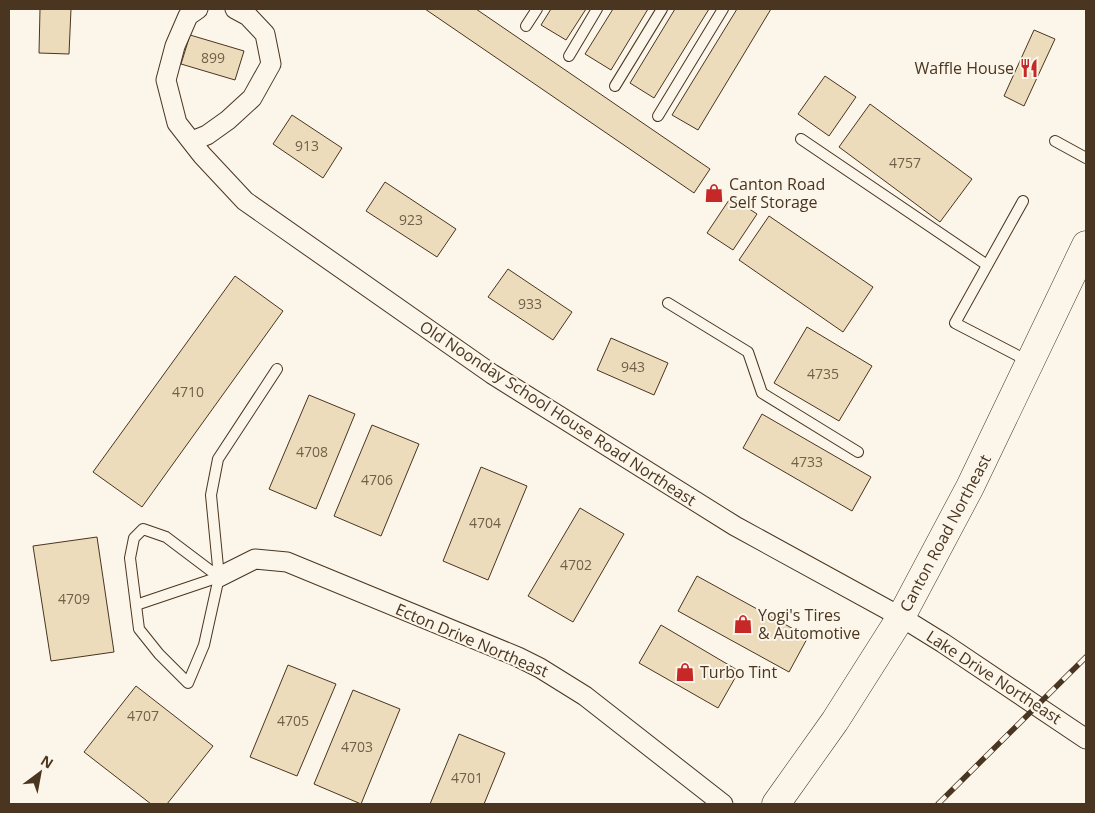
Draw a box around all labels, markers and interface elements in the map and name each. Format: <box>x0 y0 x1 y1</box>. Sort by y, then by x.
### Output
house number: 899 <box>201 48 225 67</box>
place label: Waffle House <box>915 57 1014 79</box>
restaurant icon: Waffle House <box>1018 57 1040 79</box>
house number: 913 <box>295 136 319 155</box>
house number: 4757 <box>889 153 921 172</box>
place label: Canton Road Self Storage <box>729 173 825 213</box>
shop icon: Canton Road Self Storage <box>703 182 725 204</box>
house number: 923 <box>399 210 423 229</box>
house number: 933 <box>518 294 542 313</box>
street label: Old Noonday School House Road Northeast <box>416 315 701 511</box>
house number: 943 <box>621 357 645 376</box>
house number: 4735 <box>807 364 839 383</box>
house number: 4710 <box>172 382 204 401</box>
house number: 4708 <box>296 442 328 461</box>
street label: Canton Road Northeast <box>894 450 996 616</box>
house number: 4733 <box>791 452 823 471</box>
house number: 4706 <box>361 470 393 489</box>
house number: 4704 <box>469 513 501 532</box>
house number: 4702 <box>560 555 592 574</box>
house number: 4709 <box>58 589 90 608</box>
street label: Ecton Drive Northeast <box>392 598 552 682</box>
place label: Yogi's Tires & Automotive <box>758 604 860 644</box>
shop icon: Yogi's Tires & Automotive <box>732 613 754 635</box>
street label: Lake Drive Northeast <box>922 625 1066 729</box>
shop icon: Turbo Tint <box>674 661 696 683</box>
place label: Turbo Tint <box>700 661 777 683</box>
house number: 4707 <box>127 706 159 725</box>
house number: 4705 <box>277 711 309 730</box>
house number: 4703 <box>341 737 373 756</box>
north arrow <box>15 748 65 798</box>
text: N <box>37 750 57 773</box>
house number: 4701 <box>451 768 483 787</box>

